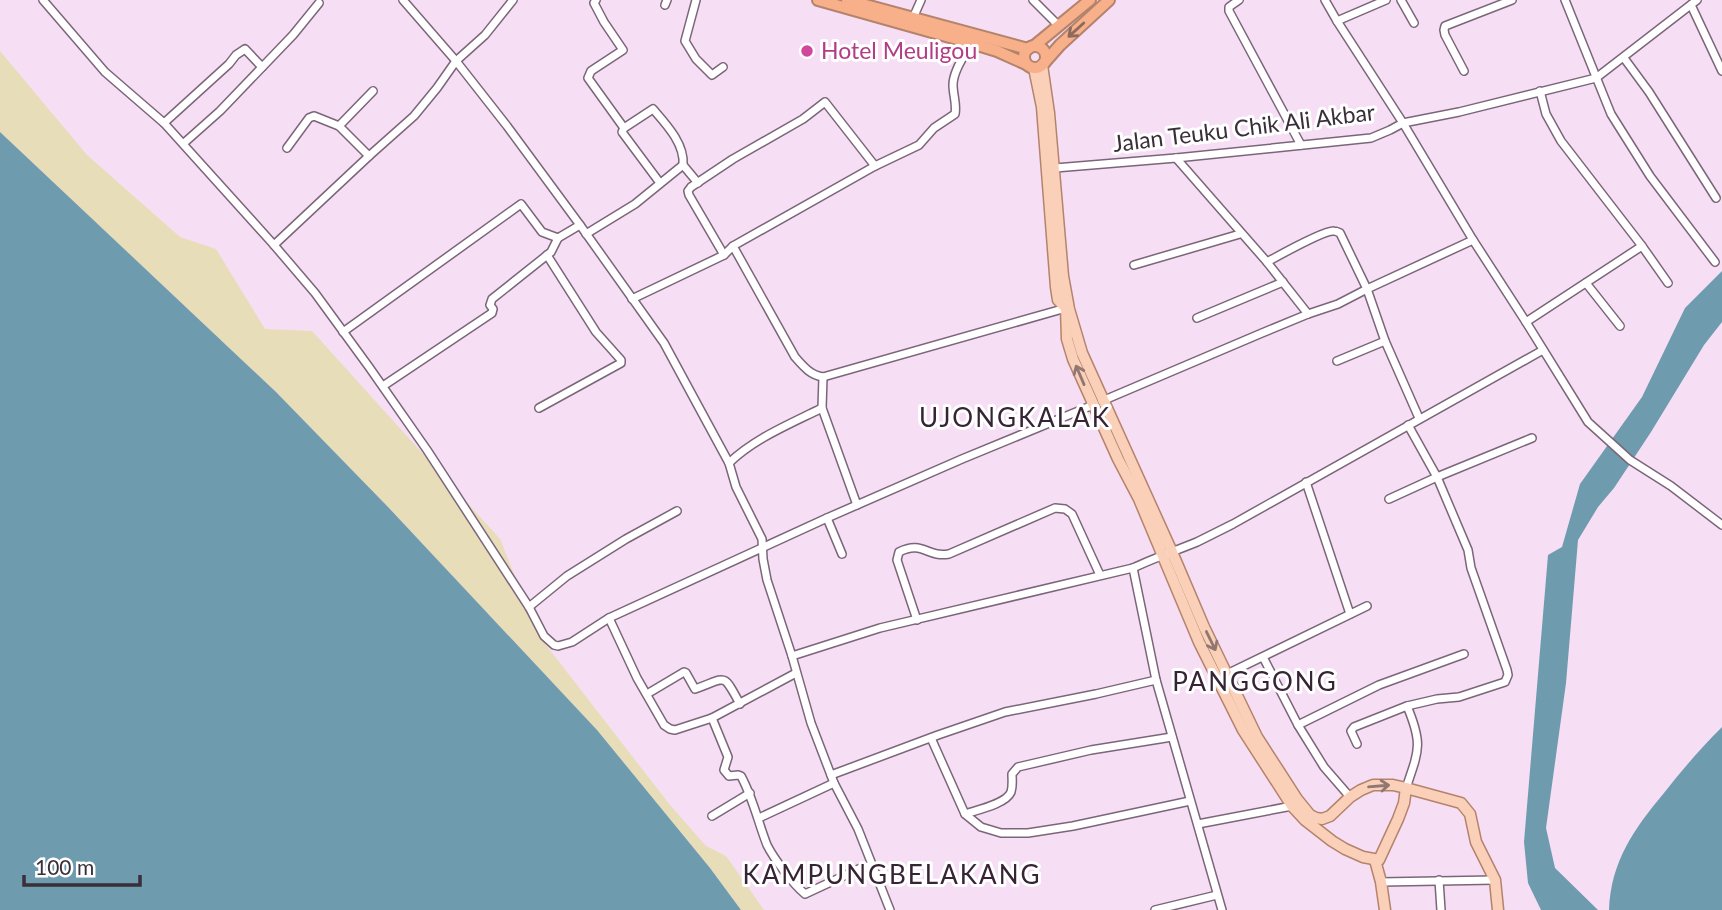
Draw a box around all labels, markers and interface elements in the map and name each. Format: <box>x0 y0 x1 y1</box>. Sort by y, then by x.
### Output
one-way arrow <box>1067 22 1085 38</box>
place label: Hotel Meuligou <box>821 36 977 64</box>
marker: Hotel Meuligou <box>799 43 815 59</box>
street label: Jalan Teuku Chik Ali Akbar <box>1111 97 1377 157</box>
one-way arrow <box>1073 364 1086 386</box>
district label: UJONGKALAK <box>919 401 1111 433</box>
one-way arrow <box>1204 630 1218 651</box>
district label: PANGGONG <box>1172 665 1338 697</box>
one-way arrow <box>1367 779 1390 792</box>
scale bar <box>24 844 140 888</box>
text: 100 m <box>35 854 94 879</box>
district label: KAMPUNGBELAKANG <box>743 858 1042 890</box>

